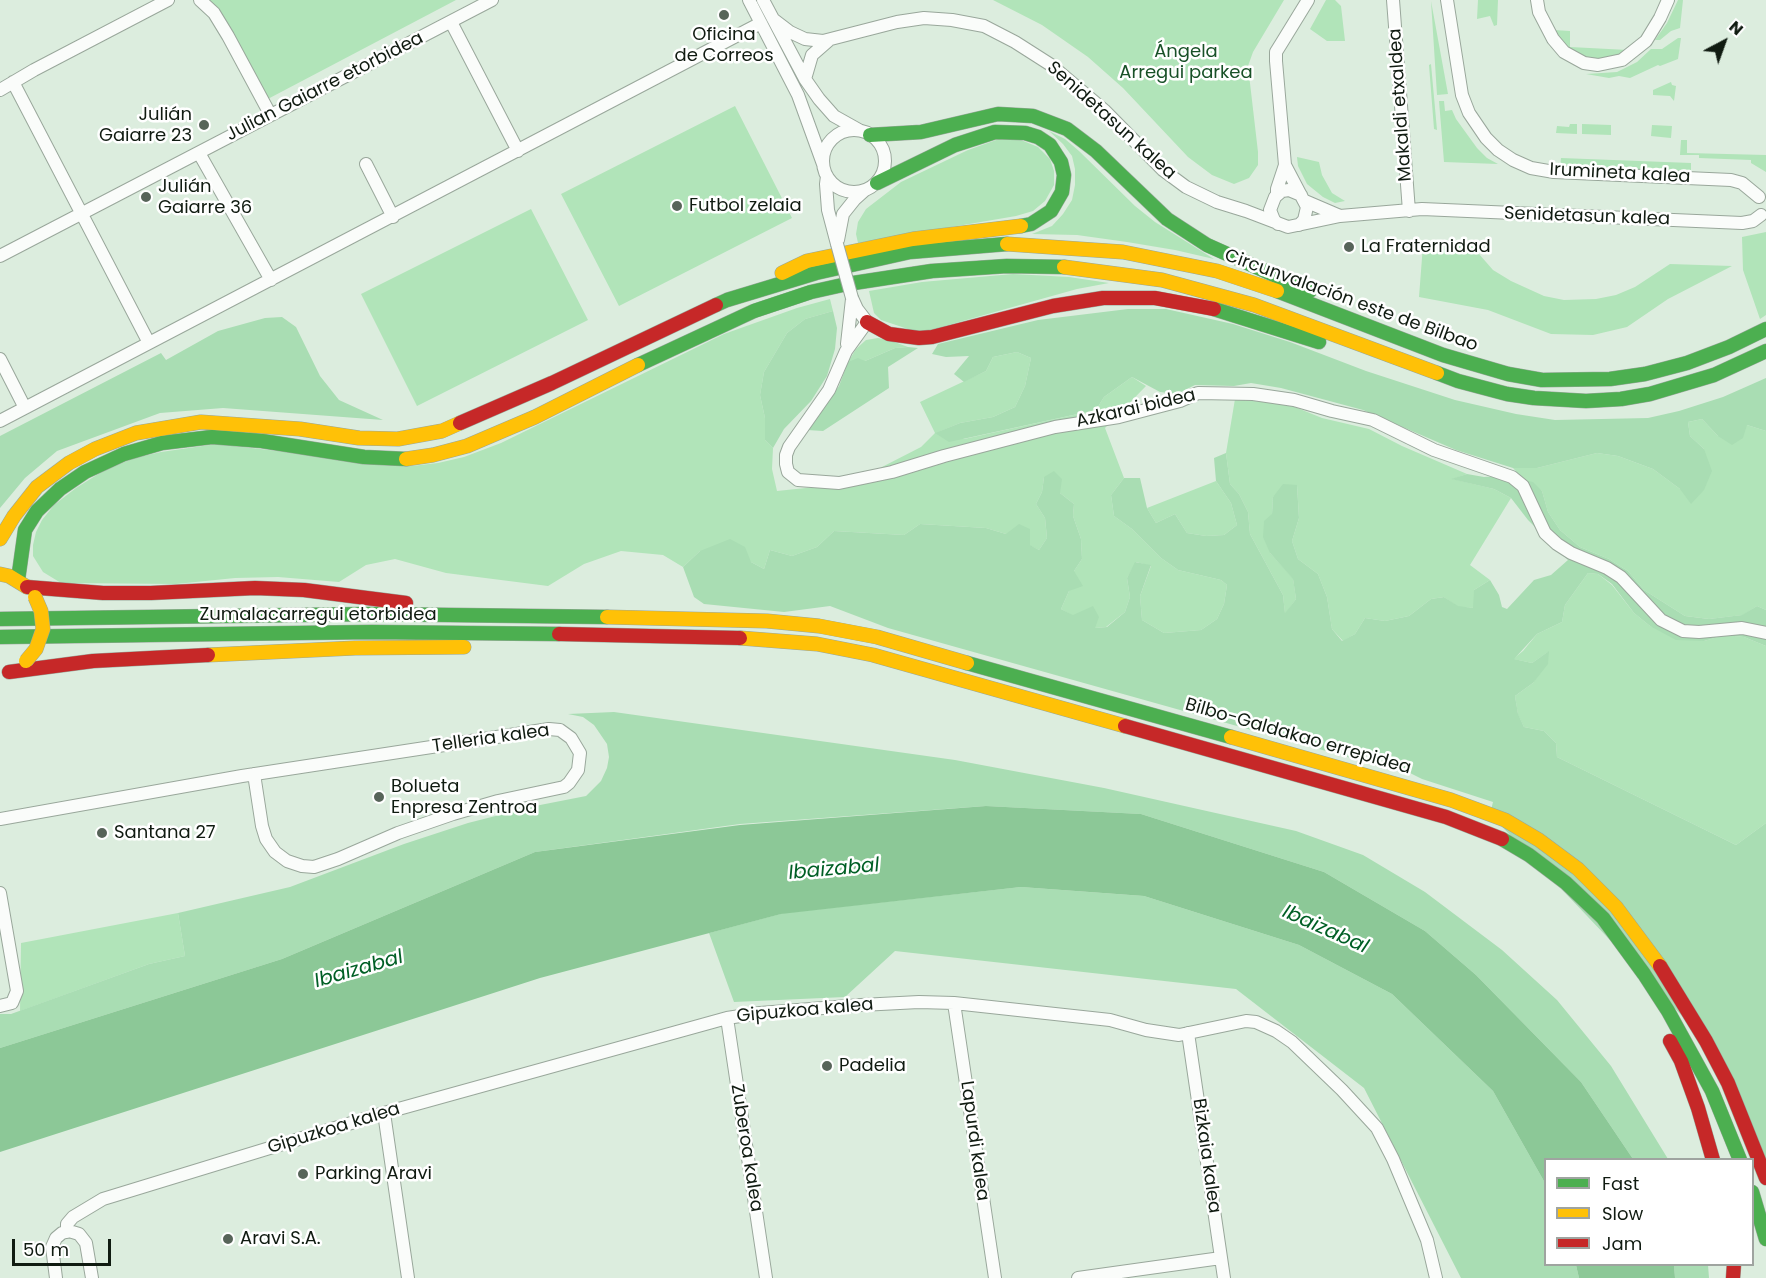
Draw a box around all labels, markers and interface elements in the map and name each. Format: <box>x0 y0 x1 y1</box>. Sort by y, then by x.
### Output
marker: Oficina de Correos <box>717 8 731 22</box>
north arrow <box>1694 12 1754 72</box>
text: N <box>1724 15 1748 41</box>
place label: Oficina de Correos <box>674 24 774 66</box>
street label: Julian Gaiarre etorbidea <box>223 28 427 146</box>
street label: Makaldi etxaldea <box>1385 28 1417 182</box>
park label: Ángela Arregui parkea <box>1119 41 1253 84</box>
street label: Senidetasun kalea <box>1042 57 1180 185</box>
place label: Julián Gaiarre 23 <box>99 104 192 146</box>
marker: Julián Gaiarre 23 <box>197 118 211 132</box>
street label: Irumineta kalea <box>1549 160 1691 188</box>
place label: Julián Gaiarre 36 <box>158 176 252 219</box>
marker: Julián Gaiarre 36 <box>139 190 153 204</box>
place label: Futbol zelaia <box>689 195 802 217</box>
marker: Futbol zelaia <box>670 199 684 213</box>
street label: Senidetasun kalea <box>1504 203 1670 231</box>
place label: La Fraternidad <box>1361 236 1491 258</box>
marker: La Fraternidad <box>1342 240 1356 254</box>
street label: Circunvalación este de Bilbao <box>1221 245 1481 357</box>
street label: Azkarai bidea <box>1074 385 1198 433</box>
street label: Zumalacarregui etorbidea <box>199 604 437 626</box>
street label: Bilbo-Galdakao errepidea <box>1183 694 1413 780</box>
street label: Telleria kalea <box>431 720 551 758</box>
place label: Bolueta Enpresa Zentroa <box>391 776 538 818</box>
marker: Bolueta Enpresa Zentroa <box>372 790 386 804</box>
place label: Santana 27 <box>114 822 216 844</box>
marker: Santana 27 <box>95 826 109 840</box>
water label: Ibaizabal <box>787 854 881 886</box>
water label: Ibaizabal <box>1278 900 1372 960</box>
water label: Ibaizabal <box>312 946 406 994</box>
street label: Gipuzkoa kalea <box>736 994 874 1028</box>
place label: Padelia <box>839 1055 906 1077</box>
marker: Padelia <box>820 1059 834 1073</box>
street label: Lapurdi kalea <box>955 1080 993 1202</box>
street label: Zuberoa kalea <box>725 1083 767 1213</box>
street label: Bizkaia kalea <box>1187 1097 1225 1215</box>
street label: Gipuzkoa kalea <box>265 1099 403 1159</box>
legend <box>1544 1158 1754 1266</box>
place label: Parking Aravi <box>315 1163 432 1185</box>
marker: Parking Aravi <box>296 1167 310 1181</box>
text: Fast <box>1602 1171 1639 1196</box>
text: Slow <box>1602 1201 1643 1226</box>
scale bar <box>15 1227 114 1265</box>
place label: Aravi S.A. <box>240 1228 321 1250</box>
text: Jam <box>1602 1231 1642 1256</box>
marker: Aravi S.A. <box>221 1232 235 1246</box>
text: 50 m <box>23 1237 69 1262</box>

